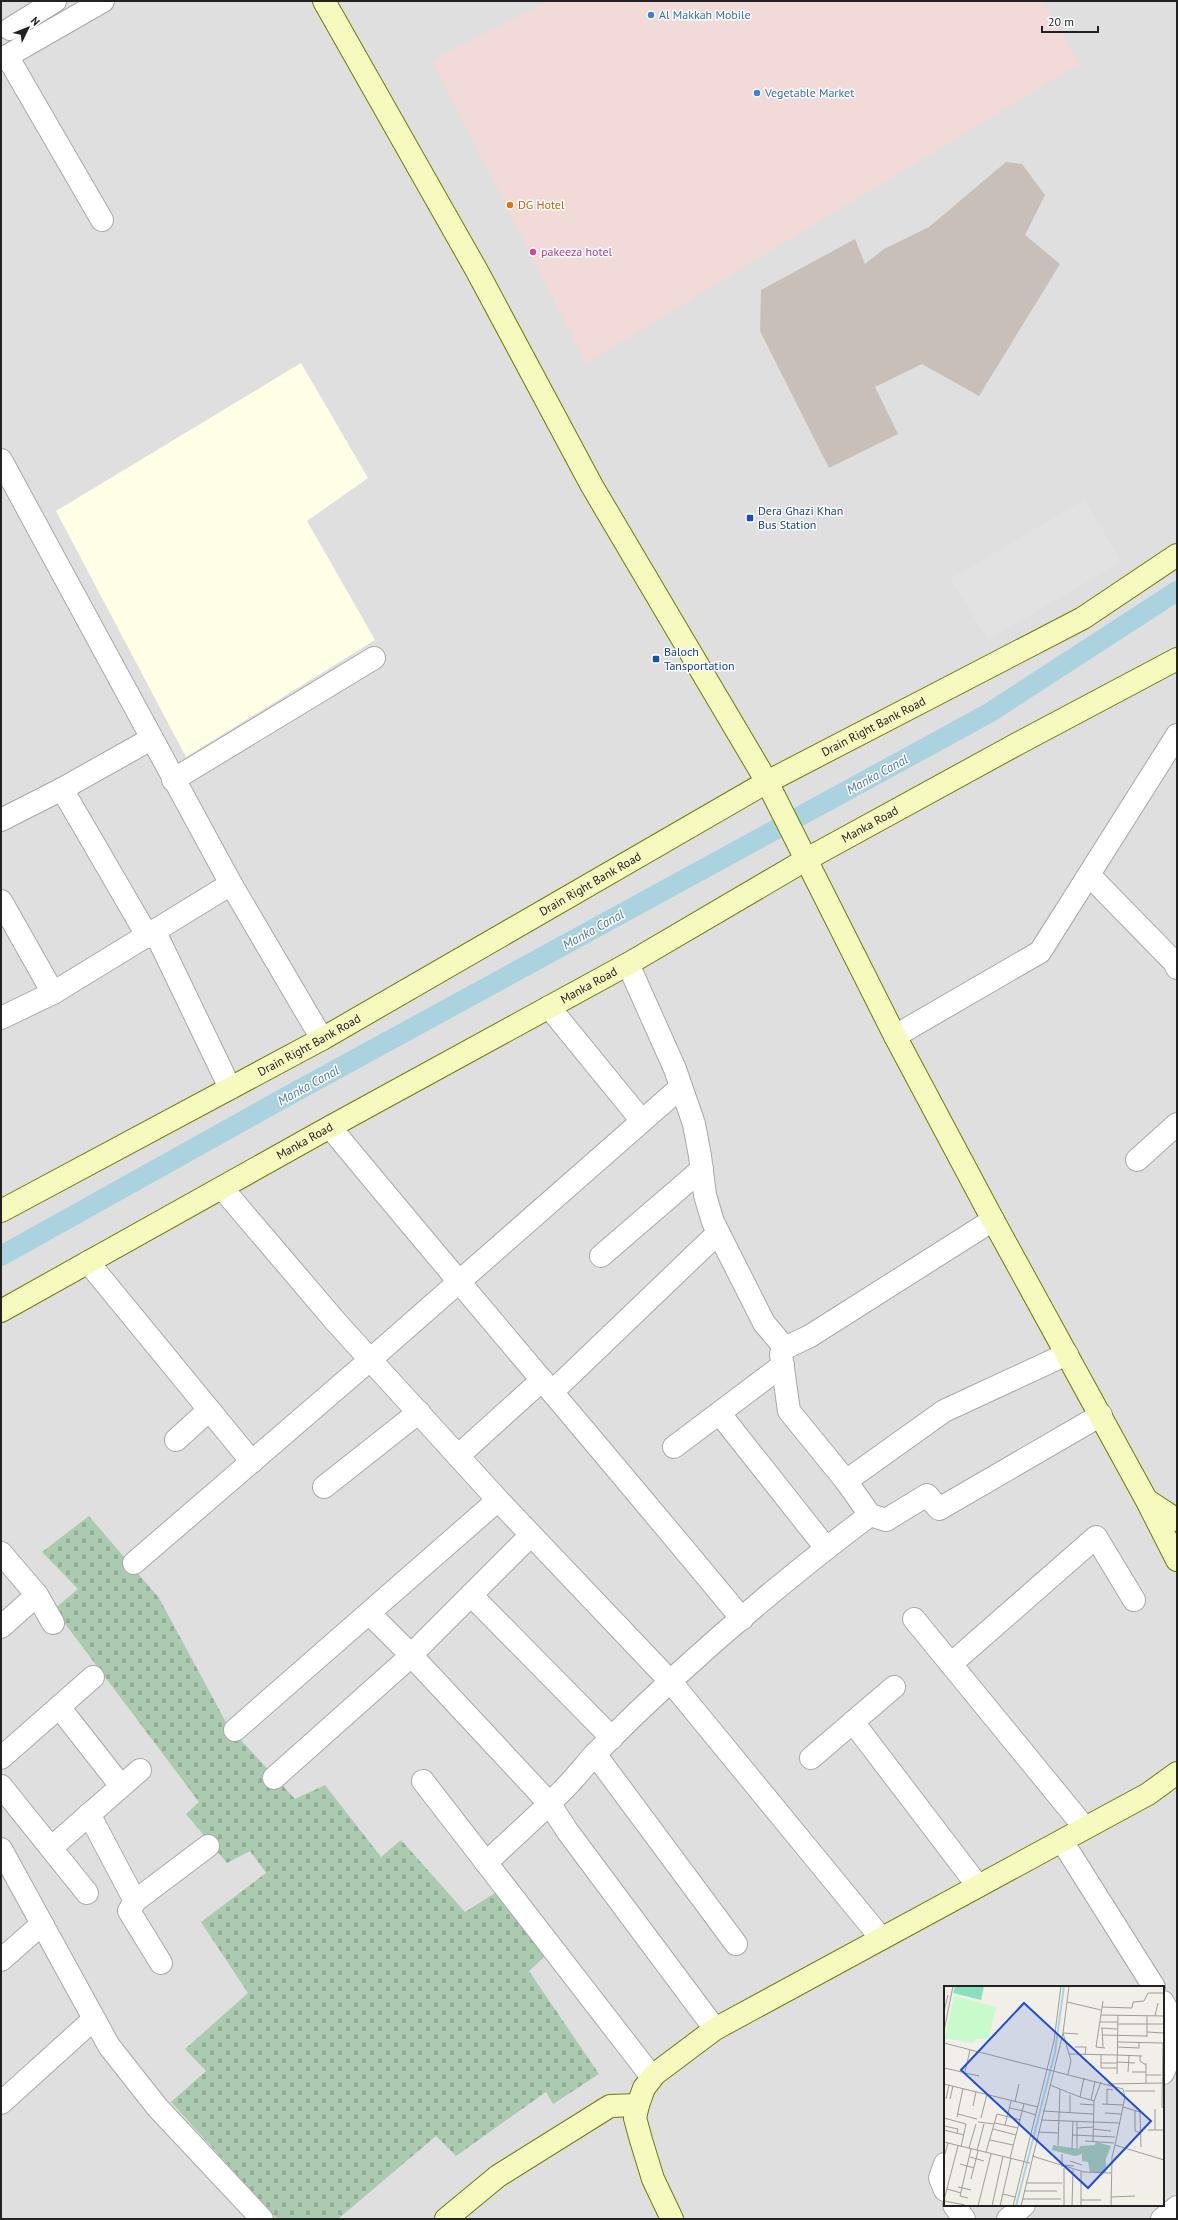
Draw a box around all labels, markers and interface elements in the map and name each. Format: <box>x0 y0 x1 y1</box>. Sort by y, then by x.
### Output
place label: Al Makkah Mobile <box>659 7 751 22</box>
north arrow <box>8 8 48 48</box>
scale bar <box>1042 8 1098 34</box>
marker: Al Makkah Mobile <box>646 10 656 20</box>
text: N <box>28 14 43 29</box>
text: 20 m <box>1048 14 1074 29</box>
place label: Vegetable Market <box>764 85 854 100</box>
marker: Vegetable Market <box>752 88 762 98</box>
place label: DG Hotel <box>518 197 565 212</box>
marker: DG Hotel <box>505 200 515 210</box>
place label: pakeeza hotel <box>541 244 613 259</box>
marker: pakeeza hotel <box>528 247 538 257</box>
place label: Dera Ghazi Khan Bus Station <box>758 503 843 532</box>
marker: Dera Ghazi Khan Bus Station <box>745 513 755 523</box>
place label: Baloch Tansportation <box>664 644 735 673</box>
marker: Baloch Tansportation <box>651 654 661 664</box>
street label: Drain Right Bank Road <box>819 693 928 759</box>
water label: Manka Canal <box>843 750 911 798</box>
street label: Manka Road <box>839 802 901 846</box>
street label: Drain Right Bank Road <box>536 848 644 919</box>
water label: Manka Canal <box>559 905 627 953</box>
street label: Manka Road <box>558 963 620 1007</box>
street label: Drain Right Bank Road <box>255 1010 363 1079</box>
water label: Manka Canal <box>274 1061 342 1109</box>
street label: Manka Road <box>274 1119 335 1162</box>
inset map <box>944 1986 1164 2206</box>

